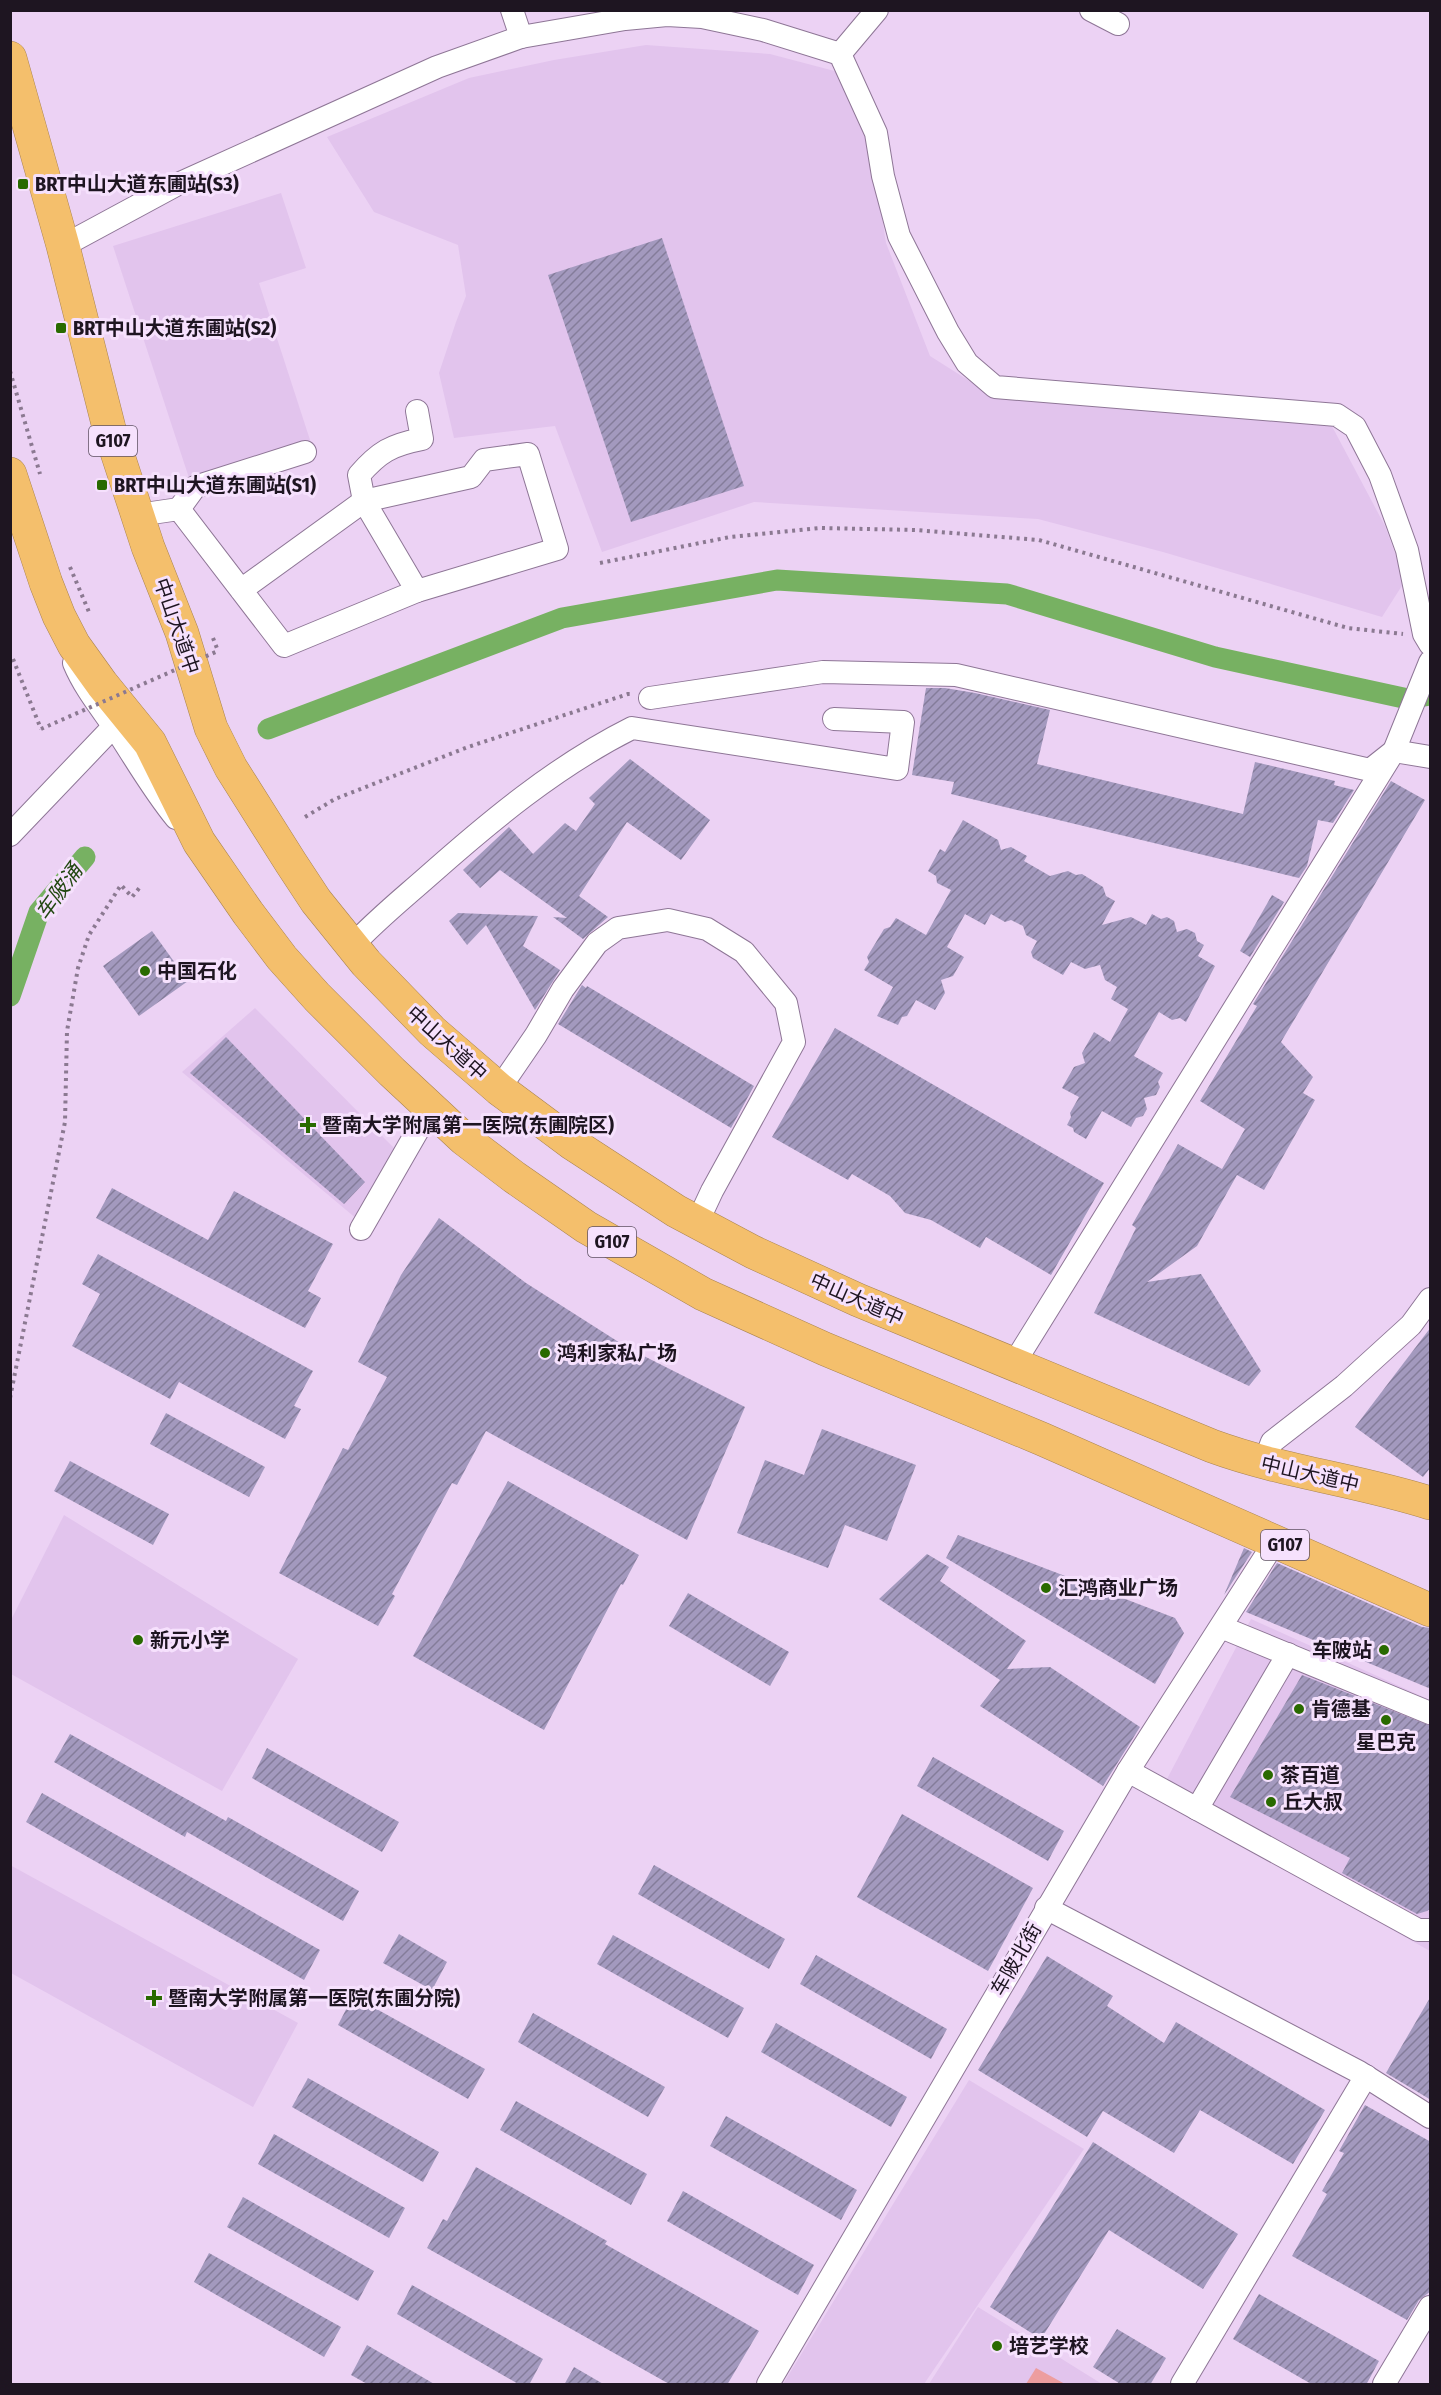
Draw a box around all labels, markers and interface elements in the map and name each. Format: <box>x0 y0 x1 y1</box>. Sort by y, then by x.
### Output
place label: BRT中山大道东圃站(S3) <box>35 172 239 196</box>
marker: BRT中山大道东圃站(S3) <box>16 177 30 191</box>
place label: BRT中山大道东圃站(S2) <box>73 316 276 340</box>
marker: BRT中山大道东圃站(S2) <box>54 321 68 335</box>
road number: G107 <box>89 426 137 456</box>
place label: BRT中山大道东圃站(S1) <box>114 473 316 497</box>
marker: BRT中山大道东圃站(S1) <box>95 478 109 492</box>
street label: 中山大道中 <box>149 575 205 677</box>
water label: 车陂涌 <box>30 857 89 925</box>
place label: 中国石化 <box>157 959 237 983</box>
marker: 中国石化 <box>138 964 152 978</box>
street label: 中山大道中 <box>402 1001 492 1085</box>
place label: 暨南大学附属第一医院(东圃院区) <box>322 1113 614 1137</box>
marker: 暨南大学附属第一医院(东圃院区) <box>299 1116 317 1134</box>
road number: G107 <box>588 1227 636 1257</box>
street label: 中山大道中 <box>806 1268 908 1330</box>
place label: 鸿利家私广场 <box>557 1341 677 1365</box>
marker: 鸿利家私广场 <box>538 1346 552 1360</box>
street label: 中山大道中 <box>1259 1451 1361 1497</box>
road number: G107 <box>1261 1530 1309 1560</box>
place label: 汇鸿商业广场 <box>1058 1576 1178 1600</box>
marker: 汇鸿商业广场 <box>1039 1581 1053 1595</box>
place label: 新元小学 <box>150 1628 230 1652</box>
marker: 新元小学 <box>131 1633 145 1647</box>
place label: 车陂站 <box>1312 1638 1372 1662</box>
marker: 车陂站 <box>1377 1643 1391 1657</box>
place label: 肯德基 <box>1311 1697 1371 1721</box>
marker: 肯德基 <box>1292 1702 1306 1716</box>
marker: 星巴克 <box>1379 1713 1393 1727</box>
place label: 星巴克 <box>1356 1730 1416 1754</box>
place label: 茶百道 <box>1280 1763 1340 1787</box>
marker: 茶百道 <box>1261 1768 1275 1782</box>
place label: 丘大叔 <box>1283 1790 1343 1814</box>
marker: 丘大叔 <box>1264 1795 1278 1809</box>
street label: 车陂北街 <box>986 1918 1046 2000</box>
place label: 暨南大学附属第一医院(东圃分院) <box>168 1986 460 2010</box>
marker: 暨南大学附属第一医院(东圃分院) <box>145 1989 163 2007</box>
place label: 培艺学校 <box>1009 2334 1089 2358</box>
marker: 培艺学校 <box>990 2339 1004 2353</box>

